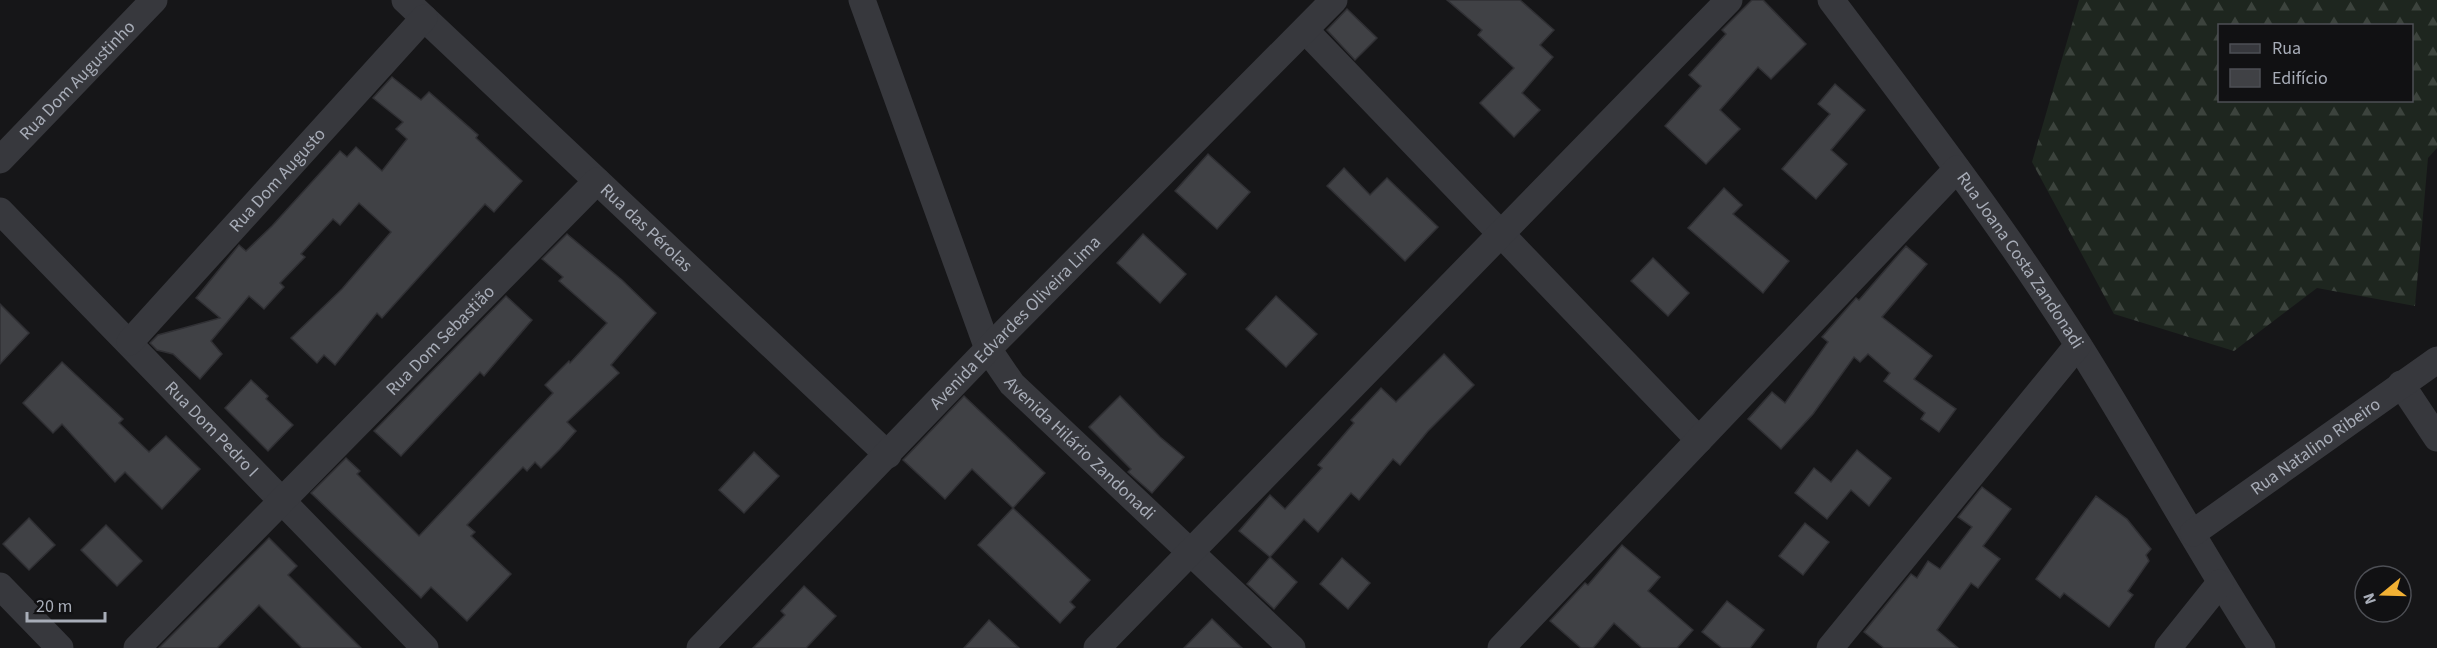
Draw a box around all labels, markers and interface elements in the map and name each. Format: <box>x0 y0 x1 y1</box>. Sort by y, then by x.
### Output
street label: Rua Dom Augustinho <box>14 15 141 146</box>
legend <box>2218 24 2413 102</box>
text: Rua <box>2272 36 2301 61</box>
text: Edifício <box>2272 66 2328 91</box>
street label: Rua Dom Augusto <box>224 122 332 238</box>
street label: Rua Joana Costa Zandonadi <box>1951 167 2090 354</box>
street label: Rua das Pérolas <box>595 178 698 278</box>
street label: Avenida Edvardes Oliveira Lima <box>924 230 1107 415</box>
street label: Rua Dom Sebastião <box>380 280 501 401</box>
street label: Avenida Hilário Zandonadi <box>998 372 1161 526</box>
street label: Rua Dom Pedro I <box>159 376 264 483</box>
street label: Rua Natalino Ribeiro <box>2246 392 2386 501</box>
north arrow <box>2353 564 2413 624</box>
scale bar <box>27 585 105 623</box>
text: N <box>2358 590 2382 607</box>
text: 20 m <box>36 594 72 619</box>

